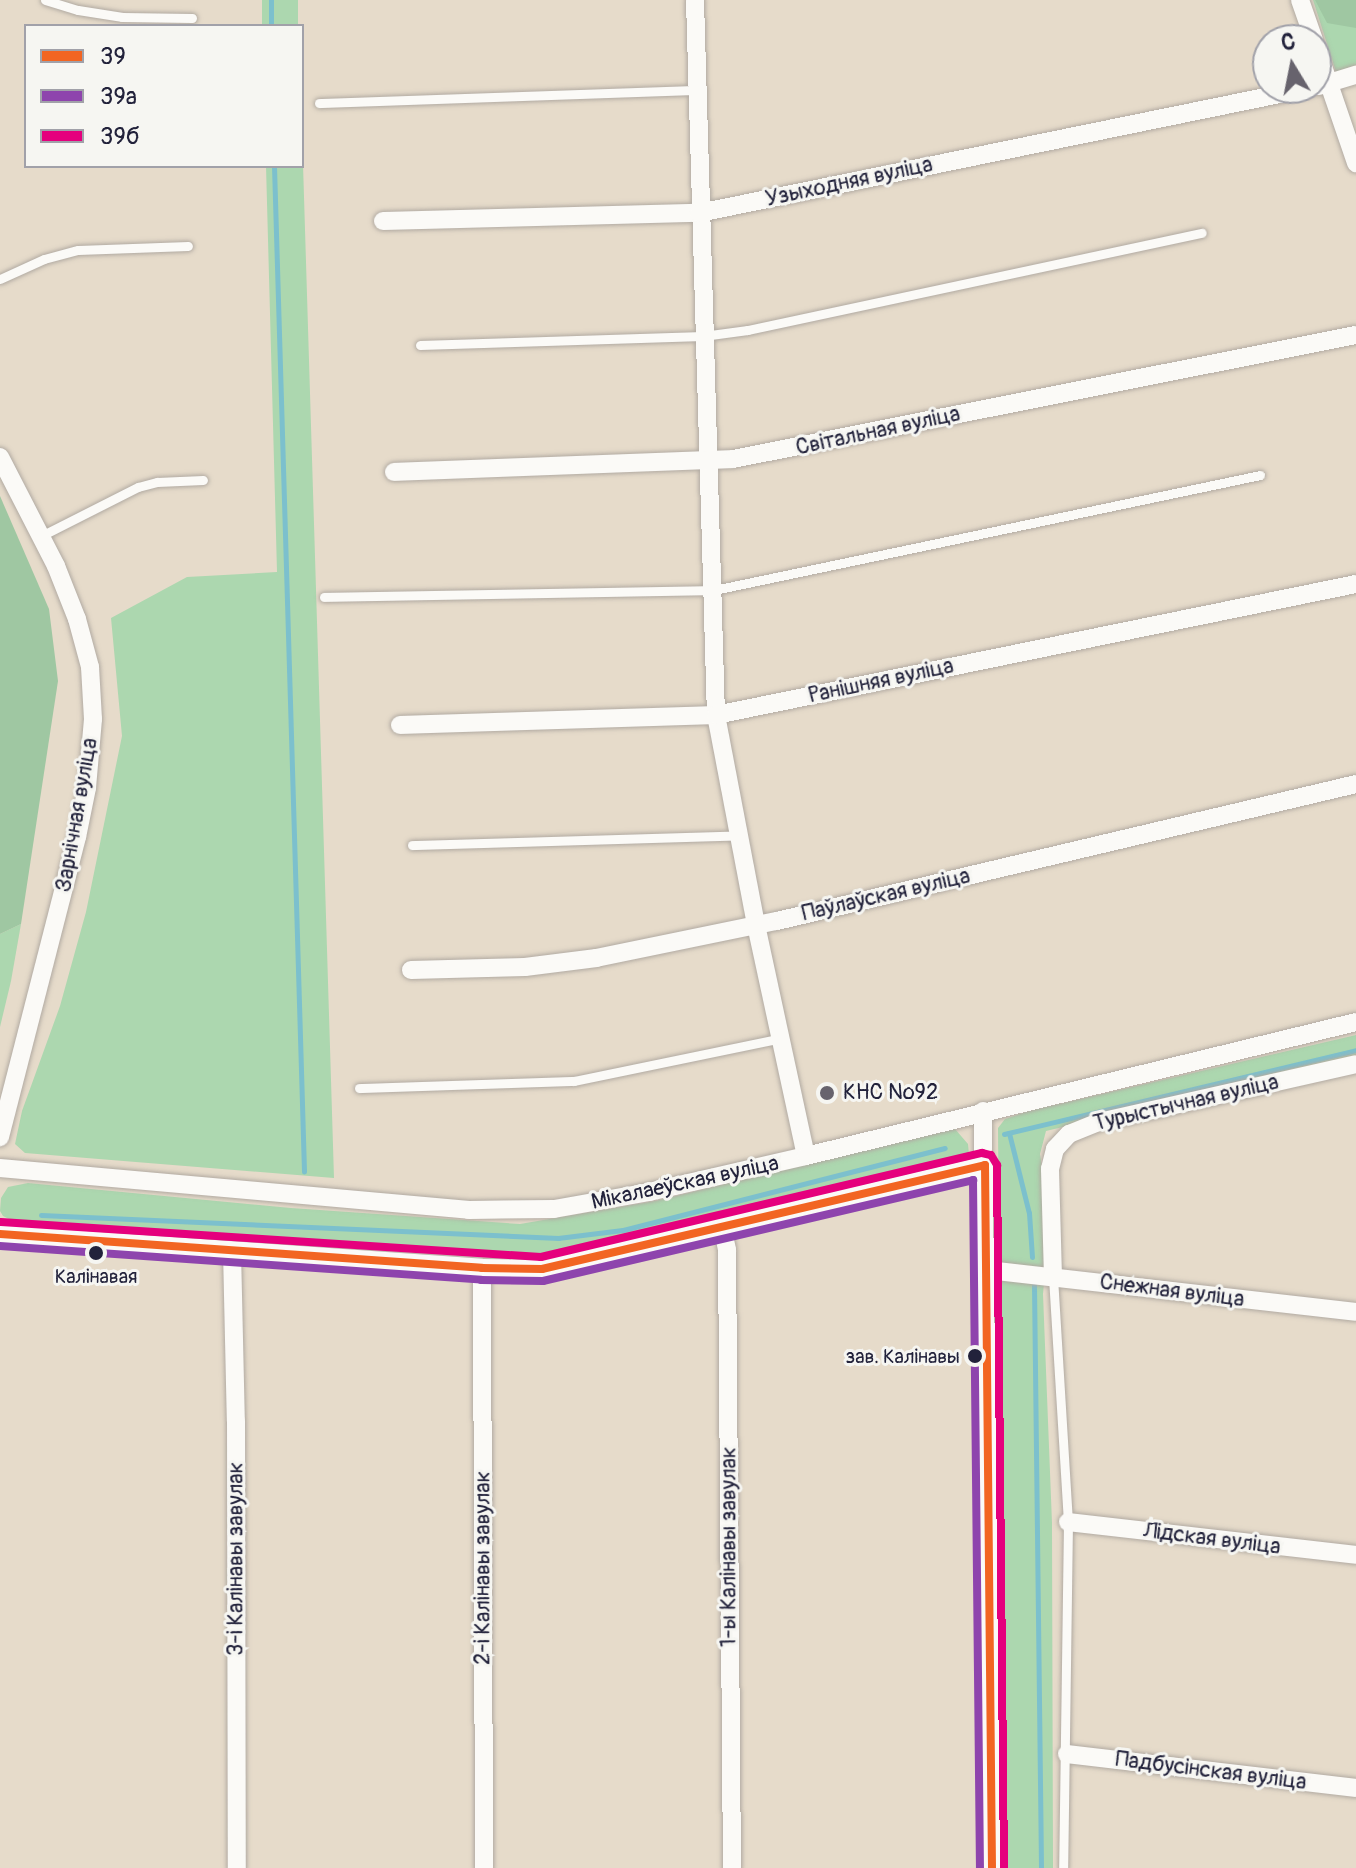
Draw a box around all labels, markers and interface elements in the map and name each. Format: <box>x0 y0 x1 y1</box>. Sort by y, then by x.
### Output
legend <box>24 24 304 168</box>
north arrow <box>1252 24 1332 104</box>
text: С <box>1279 27 1297 57</box>
text: 39 <box>100 42 126 71</box>
text: 39а <box>100 82 137 111</box>
text: 39б <box>100 122 140 151</box>
street label: Узыходняя вуліца <box>763 151 935 213</box>
street label: Світальная вуліца <box>793 401 963 461</box>
street label: Ранішняя вуліца <box>806 653 956 709</box>
street label: Зарнічная вуліца <box>50 736 104 894</box>
street label: Паўлаўская вуліца <box>799 863 973 927</box>
street label: Турыстычная вуліца <box>1091 1069 1281 1137</box>
place label: КНС №92 <box>843 1080 938 1106</box>
marker: КНС №92 <box>818 1084 836 1102</box>
street label: Мікалаеўская вуліца <box>589 1150 781 1216</box>
marker: Калінавая <box>88 1245 104 1261</box>
place label: Калінавая <box>55 1264 137 1288</box>
street label: Снежная вуліца <box>1098 1269 1246 1313</box>
place label: зав. Калінавы <box>846 1344 960 1368</box>
marker: зав. Калінавы <box>967 1348 983 1364</box>
street label: 1-ы Калінавы завулак <box>716 1447 742 1647</box>
street label: 3-і Калінавы завулак <box>223 1462 249 1656</box>
street label: 2-і Калінавы завулак <box>470 1471 496 1665</box>
street label: Лідская вуліца <box>1142 1517 1282 1561</box>
street label: Падбусінская вуліца <box>1114 1746 1308 1796</box>

